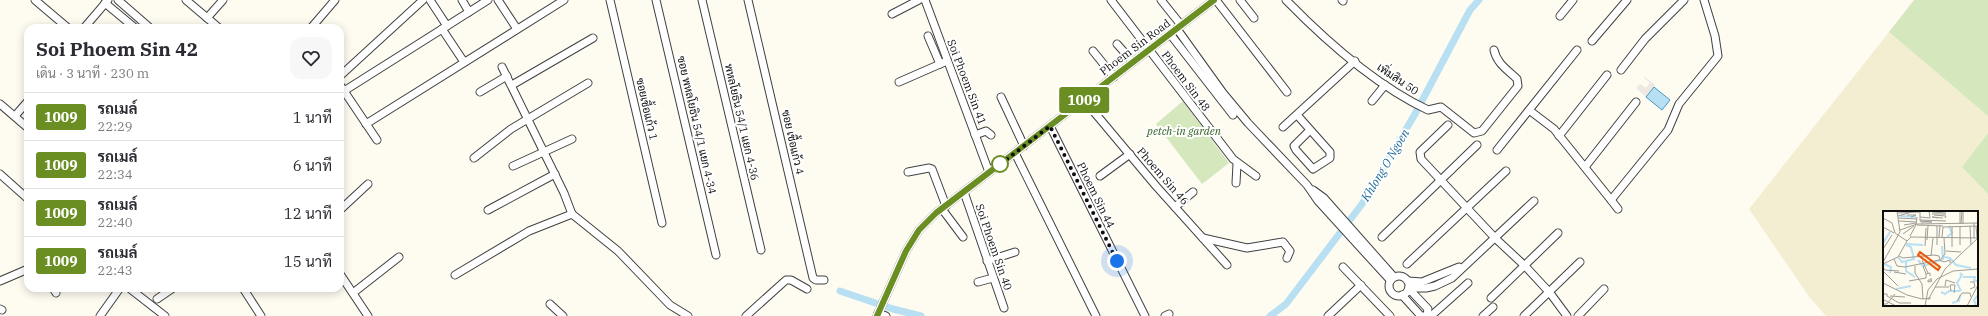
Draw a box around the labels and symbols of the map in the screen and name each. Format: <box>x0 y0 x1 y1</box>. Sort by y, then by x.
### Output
street label: Phoem Sin Road <box>1097 16 1173 78</box>
street label: Soi Phoem Sin 41 <box>944 37 990 127</box>
street label: Phoem Sin 48 <box>1159 48 1213 114</box>
street label: ซอย พหลโยธิน 54/1 แยก 4-34 <box>674 54 721 196</box>
street label: เพิ่มสิน 50 <box>1375 57 1424 98</box>
street label: พหลโยธิน 54/1 แยก 4-36 <box>722 62 763 182</box>
street label: ซอยเชื้อแก้ว 1 <box>633 76 665 142</box>
line badge: 1009 <box>1056 87 1112 113</box>
street label: ซอย เชื้อแก้ว 4 <box>779 107 811 176</box>
park label: petch-in garden <box>1146 124 1222 138</box>
water label: Khlong O Ngoen <box>1357 126 1413 205</box>
street label: Phoem Sin 46 <box>1134 144 1192 208</box>
unlabelled marker <box>991 155 1009 173</box>
street label: Phoem Sin 44 <box>1074 160 1118 231</box>
street label: Soi Phoem Sin 40 <box>973 202 1015 292</box>
inset map <box>1883 211 1978 306</box>
your location <box>1107 251 1127 271</box>

